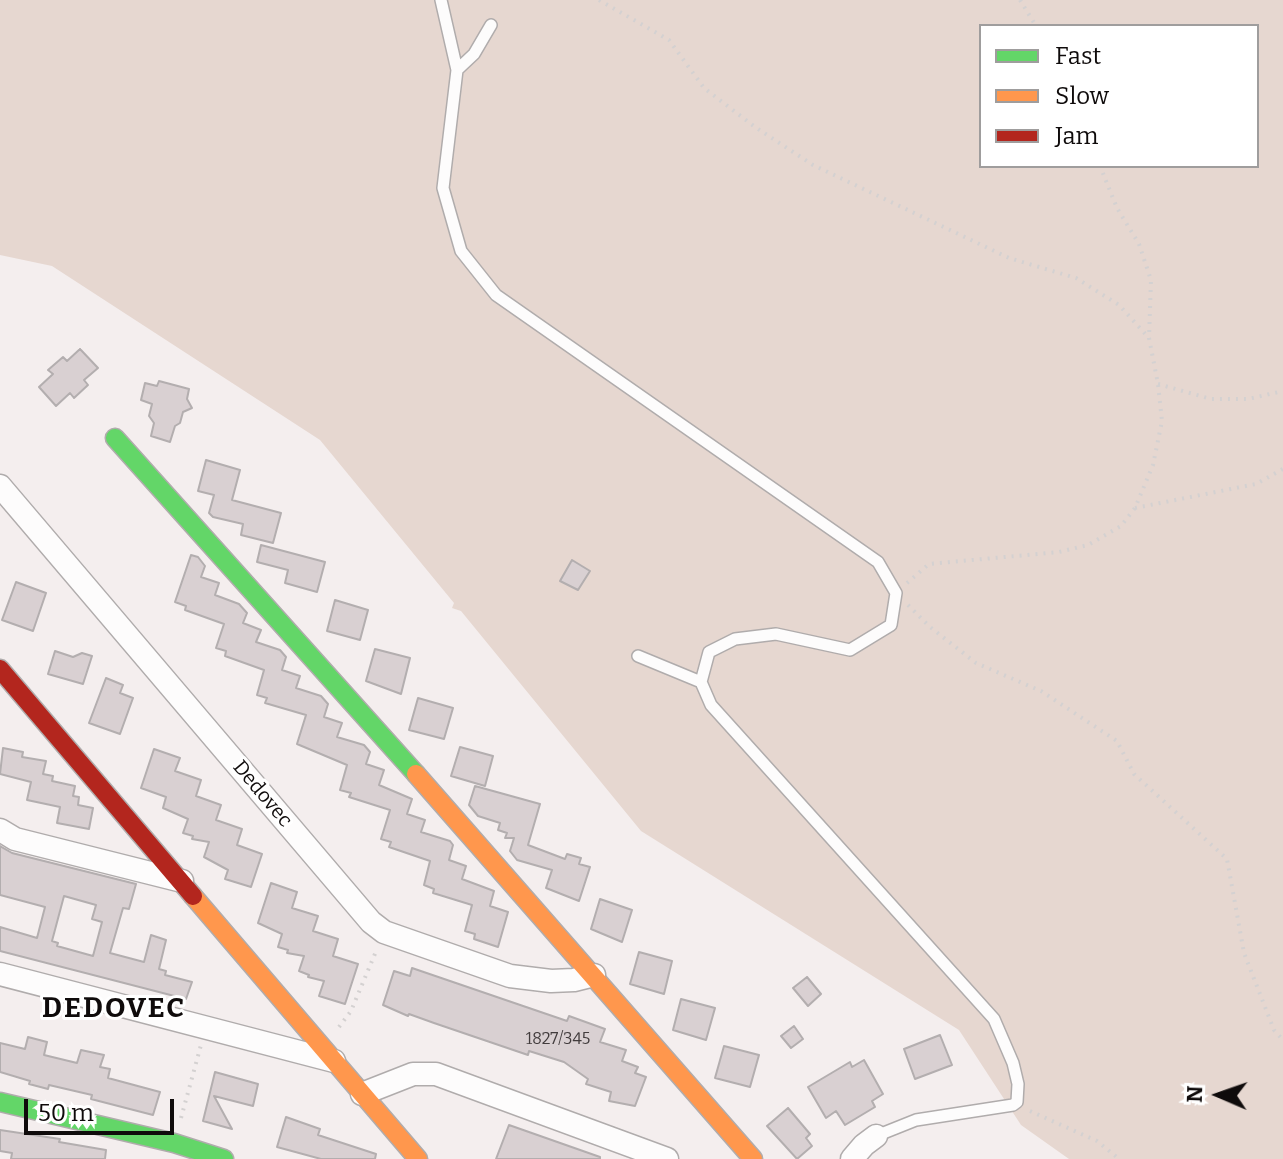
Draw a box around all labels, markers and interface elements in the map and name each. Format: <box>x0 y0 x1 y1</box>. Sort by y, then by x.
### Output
legend <box>979 24 1259 168</box>
text: Fast <box>1055 42 1101 70</box>
text: Slow <box>1055 82 1109 110</box>
text: Jam <box>1055 122 1098 150</box>
street label: Dedovec <box>227 756 297 832</box>
district label: DEDOVEC <box>42 992 186 1026</box>
house number: 1827/345 <box>526 1030 590 1050</box>
north arrow <box>1179 1055 1259 1135</box>
scale bar <box>28 1083 178 1133</box>
text: N <box>1181 1085 1208 1103</box>
text: 50 m <box>38 1099 94 1127</box>

